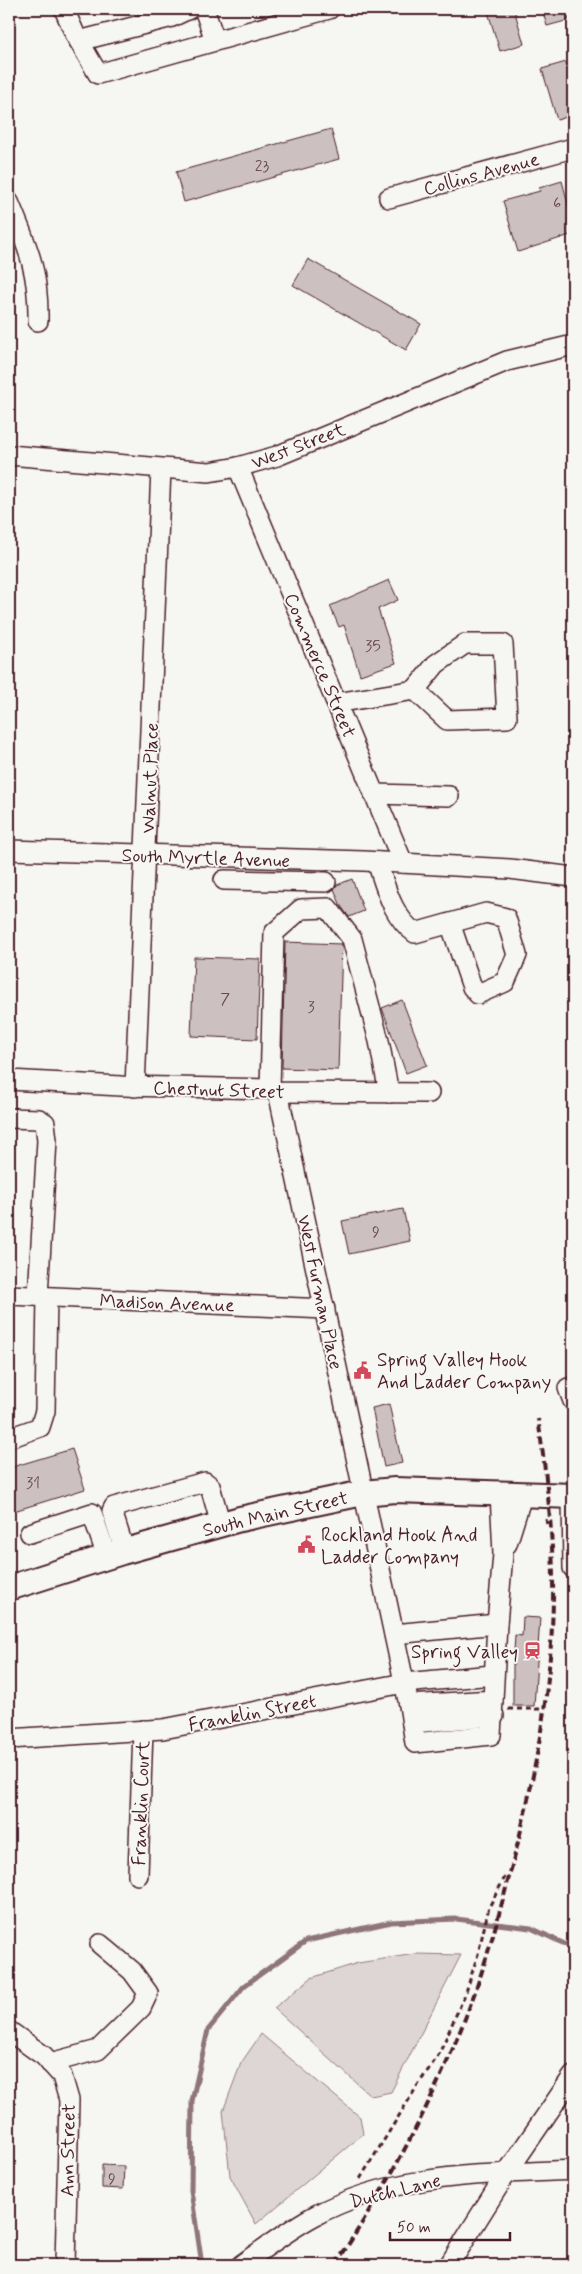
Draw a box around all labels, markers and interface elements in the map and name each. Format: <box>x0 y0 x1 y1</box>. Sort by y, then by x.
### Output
street label: Collins Avenue <box>421 147 542 202</box>
house number: 23 <box>255 156 270 177</box>
house number: 6 <box>553 193 561 214</box>
street label: West Street <box>248 417 349 476</box>
street label: Commerce Street <box>278 589 361 742</box>
house number: 35 <box>365 636 381 657</box>
street label: Walnut Place <box>136 722 165 834</box>
street label: South Myrtle Avenue <box>121 843 291 874</box>
house number: 7 <box>220 989 230 1010</box>
house number: 3 <box>307 997 315 1018</box>
street label: Chestnut Street <box>153 1076 285 1105</box>
street label: West Furman Place <box>291 1213 348 1372</box>
house number: 9 <box>372 1222 380 1243</box>
street label: Madison Avenue <box>99 1289 235 1318</box>
place label: Spring Valley Hook And Ladder Company <box>377 1348 551 1395</box>
public building icon: Spring Valley Hook And Ladder Company <box>353 1360 373 1380</box>
house number: 31 <box>26 1473 40 1494</box>
street label: South Main Street <box>200 1486 350 1543</box>
place label: Rockland Hook And Ladder Company <box>321 1523 478 1570</box>
public building icon: Rockland Hook And Ladder Company <box>297 1535 317 1555</box>
place label: Spring Valley <box>411 1640 518 1668</box>
station icon: Spring Valley <box>522 1641 542 1661</box>
street label: Franklin Street <box>186 1689 318 1738</box>
street label: Franklin Court <box>127 1740 156 1866</box>
street label: Ann Street <box>55 2103 82 2197</box>
street label: Dutch Lane <box>347 2168 444 2215</box>
house number: 9 <box>108 2169 116 2190</box>
scale bar <box>390 2209 510 2241</box>
text: 50 m <box>397 2218 431 2238</box>

